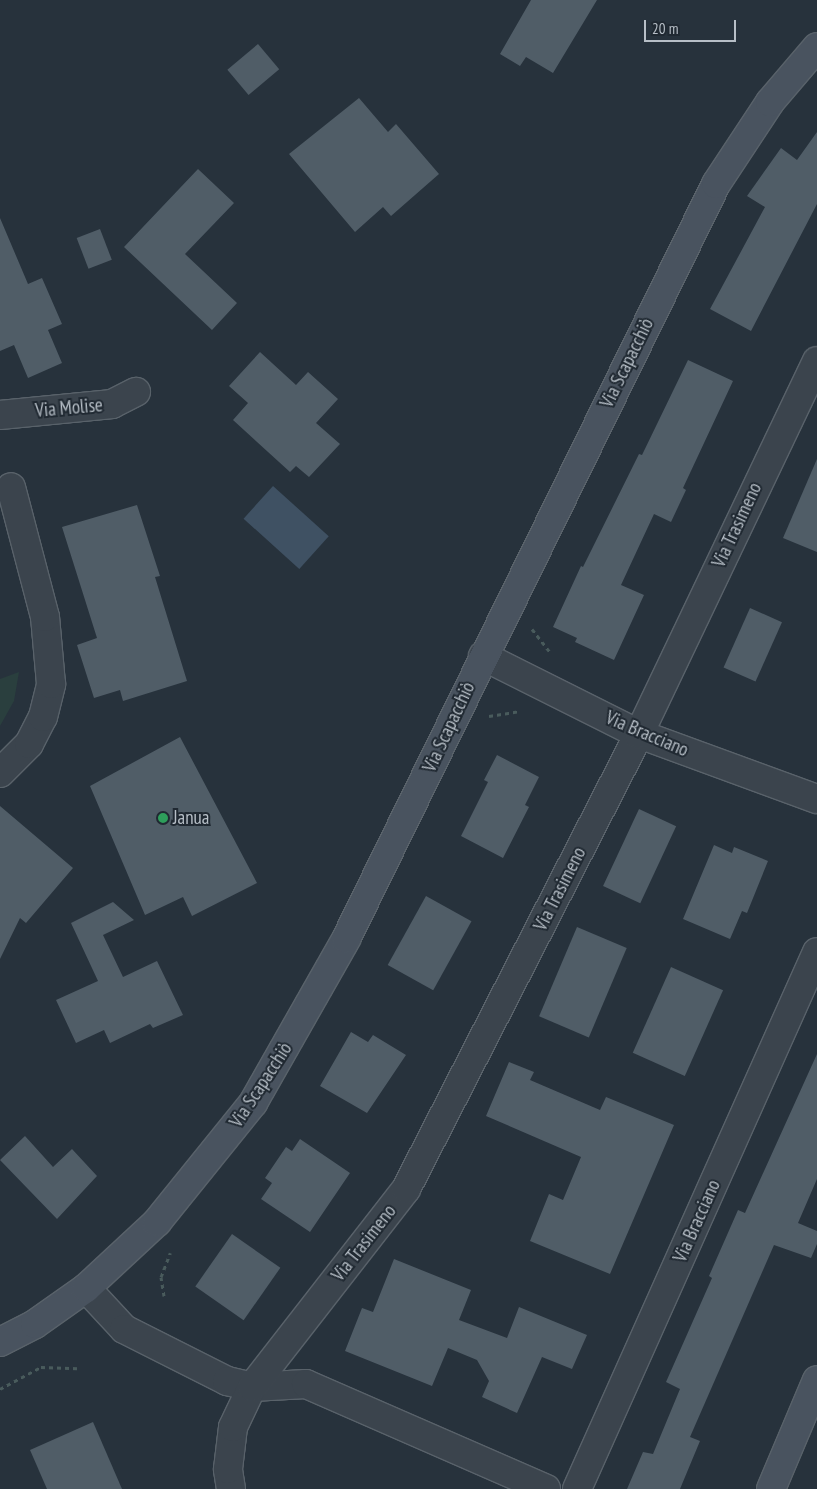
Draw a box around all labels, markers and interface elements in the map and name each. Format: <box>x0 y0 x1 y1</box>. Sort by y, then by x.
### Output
scale bar <box>647 10 740 42</box>
text: 20 m <box>652 19 678 38</box>
street label: Via Scapacchiò <box>596 314 658 412</box>
street label: Via Molise <box>34 394 104 422</box>
street label: Via Trasimeno <box>707 479 767 571</box>
street label: Via Scapacchiò <box>418 678 480 776</box>
street label: Via Bracciano <box>602 706 692 762</box>
place label: Janua <box>173 807 209 829</box>
marker: Janua <box>157 812 169 824</box>
street label: Via Trasimeno <box>529 843 591 935</box>
street label: Via Scapacchiò <box>225 1038 297 1132</box>
street label: Via Bracciano <box>669 1176 725 1266</box>
street label: Via Trasimeno <box>327 1200 401 1286</box>

